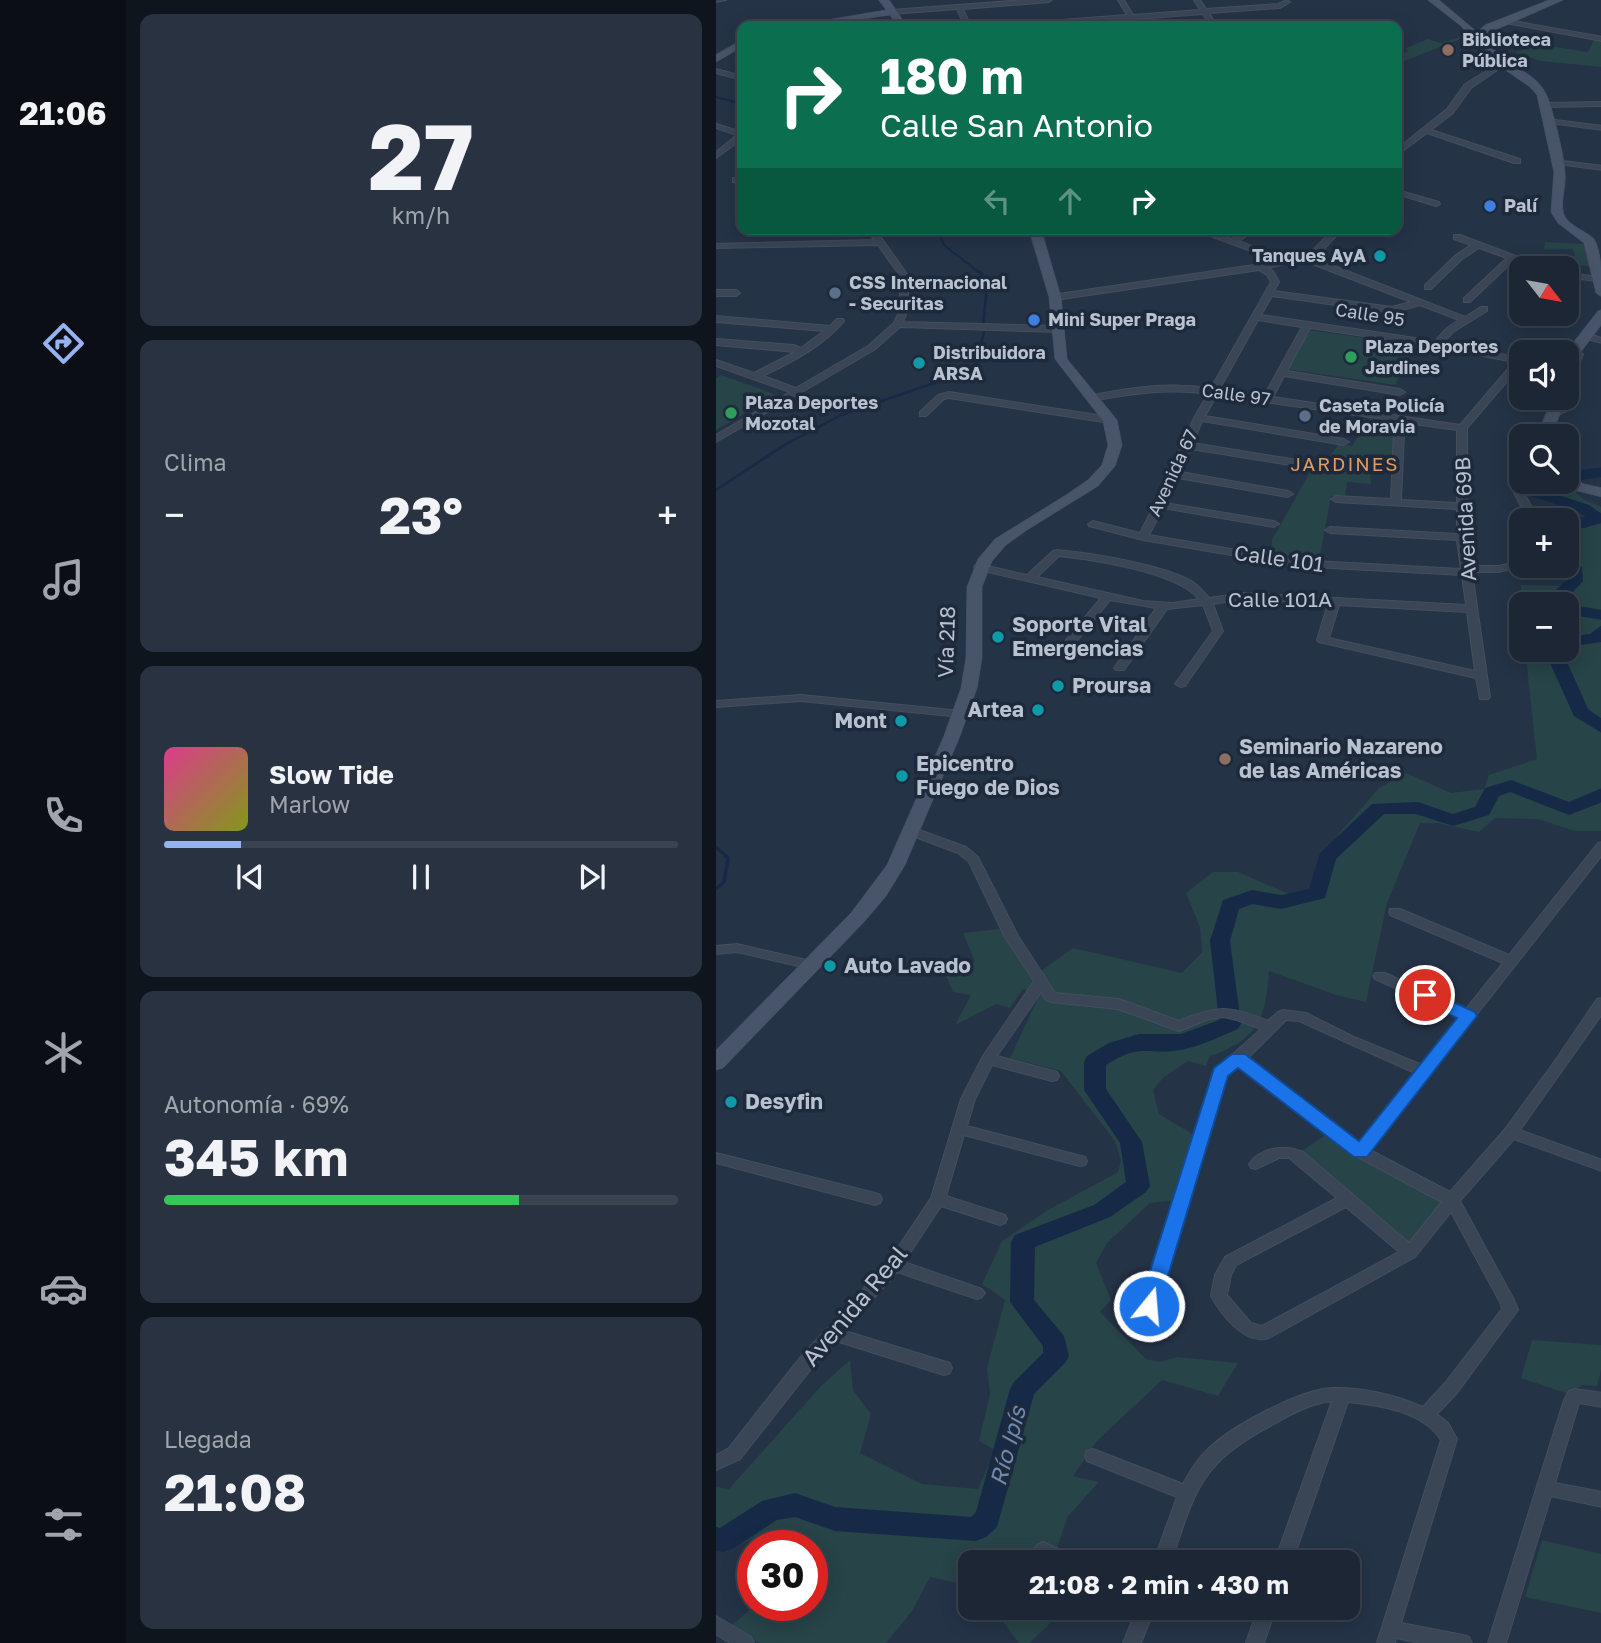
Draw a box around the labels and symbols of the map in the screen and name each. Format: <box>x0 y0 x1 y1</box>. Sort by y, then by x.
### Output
place label: Biblioteca Pública <box>1462 28 1551 71</box>
marker: Biblioteca Pública <box>1440 42 1456 58</box>
place label: Palí <box>1504 194 1539 216</box>
marker: Palí <box>1482 198 1498 214</box>
place label: Tanques AyA <box>1252 244 1366 266</box>
marker: Tanques AyA <box>1372 248 1388 264</box>
north arrow <box>1509 256 1579 326</box>
place label: CSS Internacional - Securitas <box>849 271 1007 314</box>
marker: CSS Internacional - Securitas <box>827 285 843 301</box>
street label: Calle 95 <box>1334 298 1406 330</box>
place label: Mini Super Praga <box>1048 308 1196 330</box>
marker: Mini Super Praga <box>1026 312 1042 328</box>
place label: Plaza Deportes Jardines <box>1365 335 1498 378</box>
place label: Distribuidora ARSA <box>933 341 1046 384</box>
marker: Plaza Deportes Jardines <box>1343 349 1359 365</box>
marker: Distribuidora ARSA <box>911 355 927 371</box>
street label: Calle 97 <box>1200 378 1272 410</box>
place label: Plaza Deportes Mozotal <box>745 391 878 434</box>
place label: Caseta Policía de Moravia <box>1319 394 1444 437</box>
marker: Plaza Deportes Mozotal <box>723 405 739 421</box>
marker: Caseta Policía de Moravia <box>1297 408 1313 424</box>
street label: Avenida 67 <box>1142 426 1202 519</box>
district label: JARDINES <box>1290 452 1400 475</box>
street label: Avenida 69B <box>1449 456 1481 582</box>
street label: Calle 101 <box>1233 539 1326 577</box>
street label: Calle 101A <box>1228 586 1332 612</box>
street label: Vía 218 <box>932 606 960 678</box>
place label: Soporte Vital Emergencias <box>1012 611 1147 661</box>
marker: Soporte Vital Emergencias <box>990 629 1006 645</box>
place label: Proursa <box>1072 672 1151 698</box>
marker: Proursa <box>1050 678 1066 694</box>
place label: Artea <box>968 696 1024 722</box>
marker: Artea <box>1030 702 1046 718</box>
place label: Mont <box>835 707 887 733</box>
marker: Mont <box>893 713 909 729</box>
place label: Seminario Nazareno de las Américas <box>1239 733 1443 783</box>
place label: Epicentro Fuego de Dios <box>916 750 1060 800</box>
marker: Seminario Nazareno de las Américas <box>1217 751 1233 767</box>
marker: Epicentro Fuego de Dios <box>894 768 910 784</box>
place label: Auto Lavado <box>844 952 971 978</box>
marker: Auto Lavado <box>822 958 838 974</box>
pin <box>1395 965 1455 1025</box>
place label: Desyfin <box>745 1088 823 1114</box>
marker: Desyfin <box>723 1094 739 1110</box>
street label: Avenida Real <box>795 1239 913 1371</box>
position arrow <box>1112 1269 1186 1343</box>
water label: Río Ipís <box>983 1402 1031 1489</box>
speed limit sign: 30 <box>737 1530 828 1621</box>

